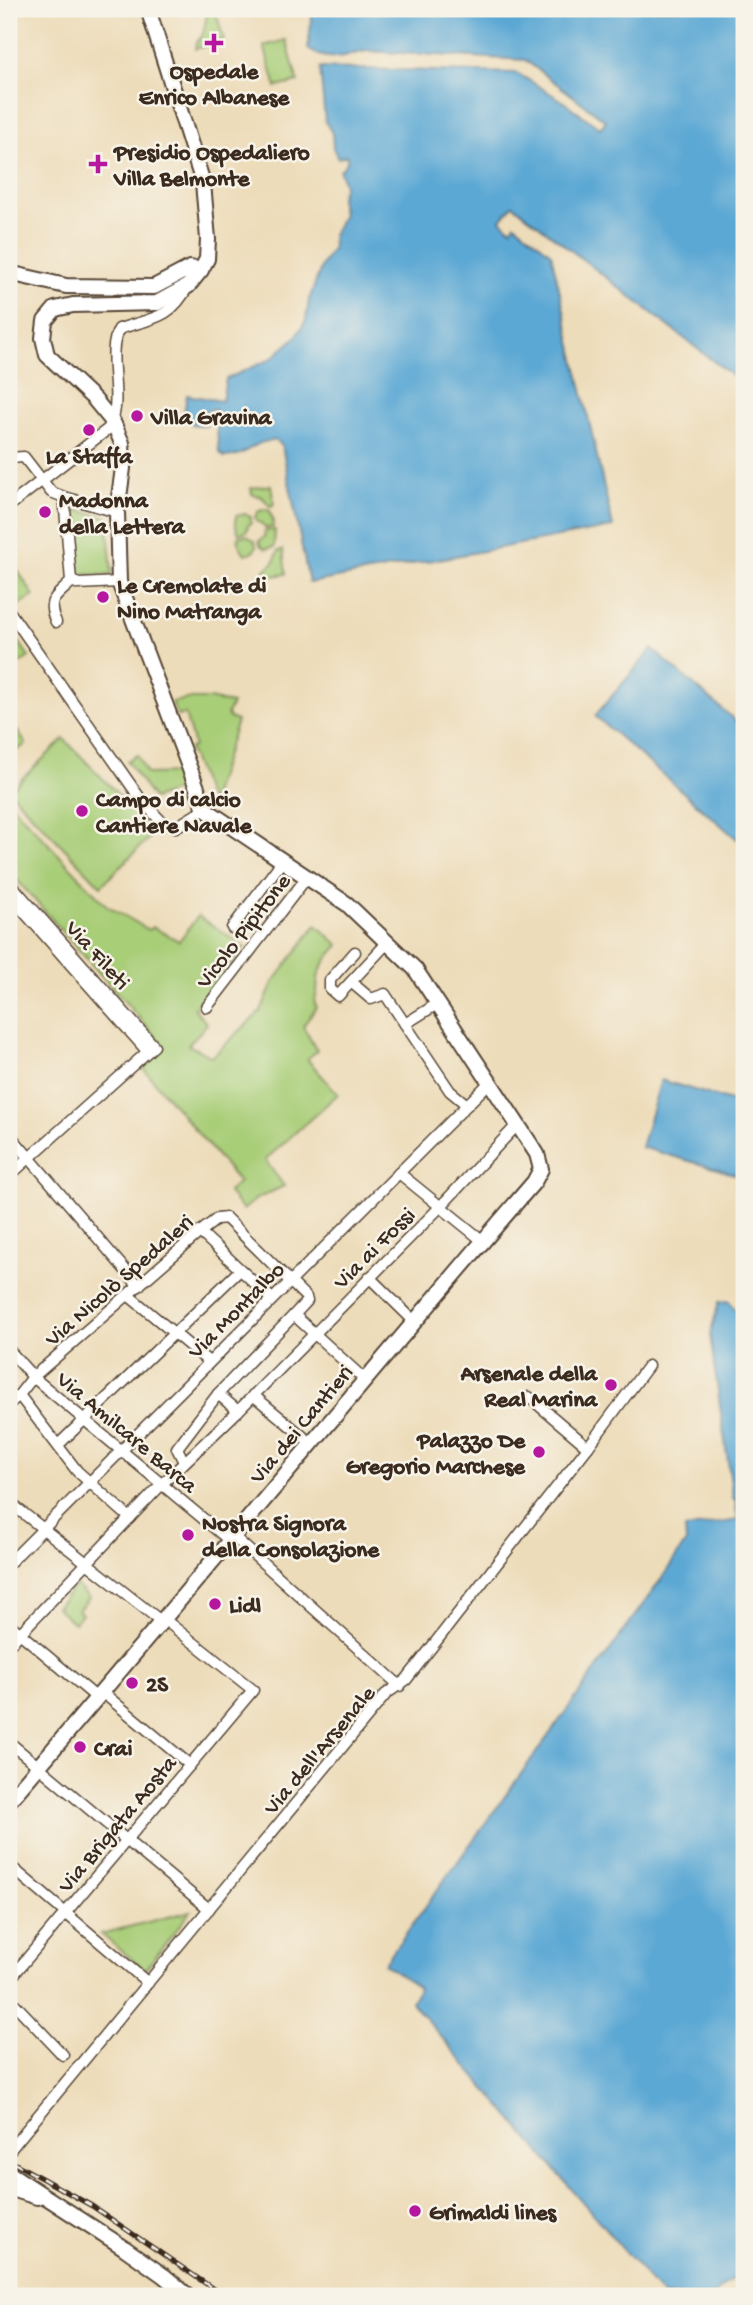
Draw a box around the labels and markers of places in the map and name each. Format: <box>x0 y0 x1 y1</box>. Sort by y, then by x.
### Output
marker: Ospedale Enrico Albanese <box>204 33 224 53</box>
place label: Ospedale Enrico Albanese <box>139 60 290 113</box>
place label: Presidio Ospedaliero Villa Belmonte <box>112 141 310 194</box>
marker: Presidio Ospedaliero Villa Belmonte <box>88 154 108 174</box>
place label: Villa Gravina <box>150 406 273 433</box>
marker: Villa Gravina <box>129 408 145 424</box>
marker: La Staffa <box>81 422 97 438</box>
place label: La Staffa <box>46 445 133 472</box>
place label: Madonna della Lettera <box>59 489 186 542</box>
marker: Madonna della Lettera <box>37 504 53 520</box>
place label: Le Cremolate di Nino Matranga <box>117 574 267 627</box>
marker: Le Cremolate di Nino Matranga <box>95 589 111 605</box>
place label: Campo di calcio Cantiere Navale <box>96 788 253 841</box>
marker: Campo di calcio Cantiere Navale <box>74 803 90 819</box>
place label: Arsenale della Real Marina <box>460 1362 598 1415</box>
marker: Arsenale della Real Marina <box>603 1377 619 1393</box>
place label: Palazzo De Gregorio Marchese <box>346 1429 526 1482</box>
marker: Palazzo De Gregorio Marchese <box>531 1444 547 1460</box>
place label: Nostra Signora della Consolazione <box>202 1512 380 1565</box>
marker: Nostra Signora della Consolazione <box>180 1527 196 1543</box>
place label: Lidl <box>229 1594 261 1621</box>
marker: Lidl <box>207 1596 223 1612</box>
place label: 2S <box>146 1673 169 1700</box>
marker: 2S <box>124 1675 140 1691</box>
place label: Crai <box>94 1737 132 1764</box>
marker: Crai <box>72 1739 88 1755</box>
place label: Grimaldi lines <box>429 2201 558 2228</box>
marker: Grimaldi lines <box>407 2203 423 2219</box>

